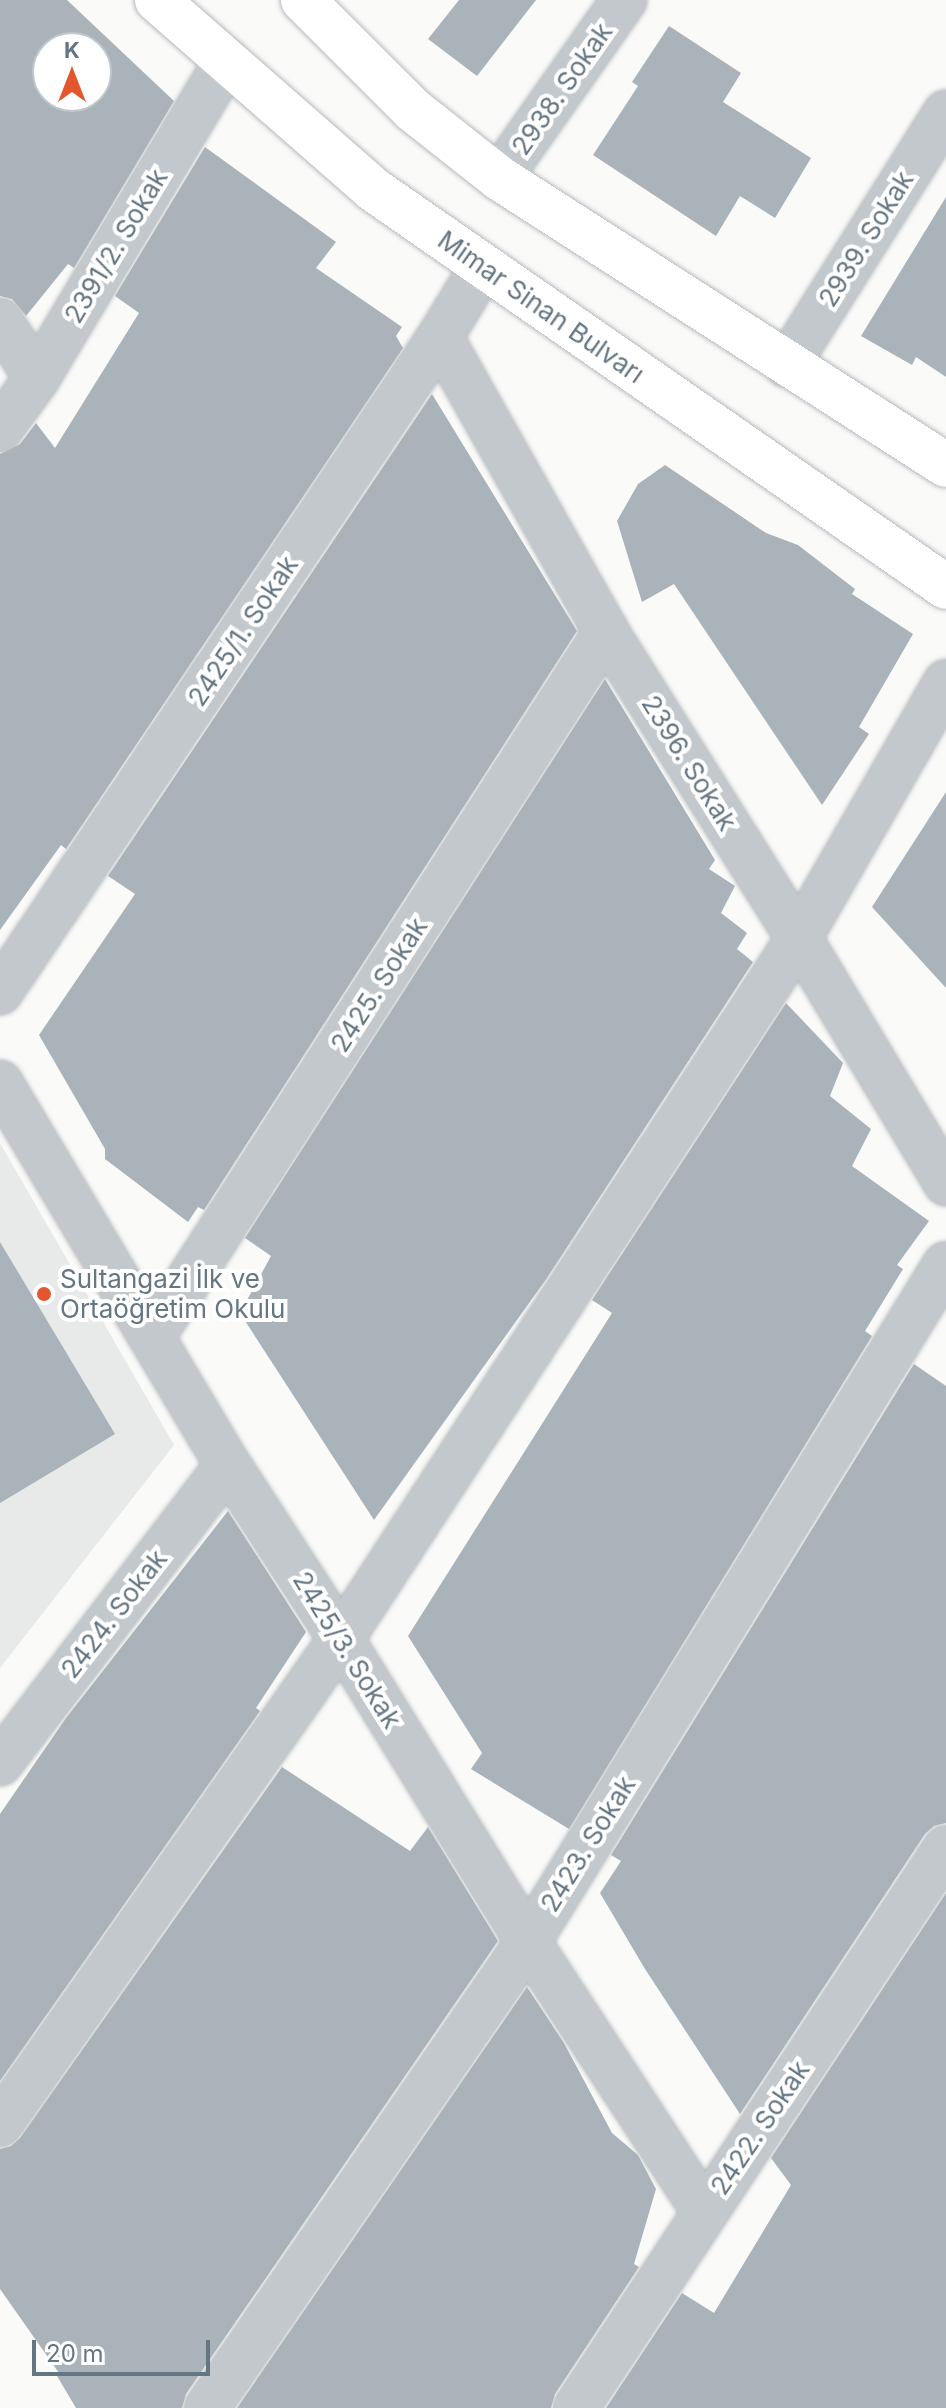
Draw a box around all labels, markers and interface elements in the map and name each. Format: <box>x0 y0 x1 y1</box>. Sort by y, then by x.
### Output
street label: 2938. Sokak <box>505 17 619 161</box>
north arrow <box>32 32 112 112</box>
text: K <box>64 37 80 63</box>
street label: 2391/2. Sokak <box>58 163 174 329</box>
street label: 2939. Sokak <box>812 166 920 312</box>
street label: Mimar Sinan Bulvarı <box>432 224 650 390</box>
street label: 2425/1. Sokak <box>181 550 305 712</box>
street label: 2396. Sokak <box>635 690 743 836</box>
street label: 2425. Sokak <box>324 912 434 1058</box>
place label: Sultangazi İlk ve Ortaöğretim Okulu <box>60 1263 285 1324</box>
marker: Sultangazi İlk ve Ortaöğretim Okulu <box>35 1285 53 1303</box>
street label: 2424. Sokak <box>54 1544 174 1684</box>
street label: 2425/3. Sokak <box>286 1566 408 1734</box>
street label: 2423. Sokak <box>534 1771 642 1917</box>
street label: 2422. Sokak <box>704 2055 816 2201</box>
scale bar <box>36 2324 214 2374</box>
text: 20 m <box>46 2339 104 2368</box>

